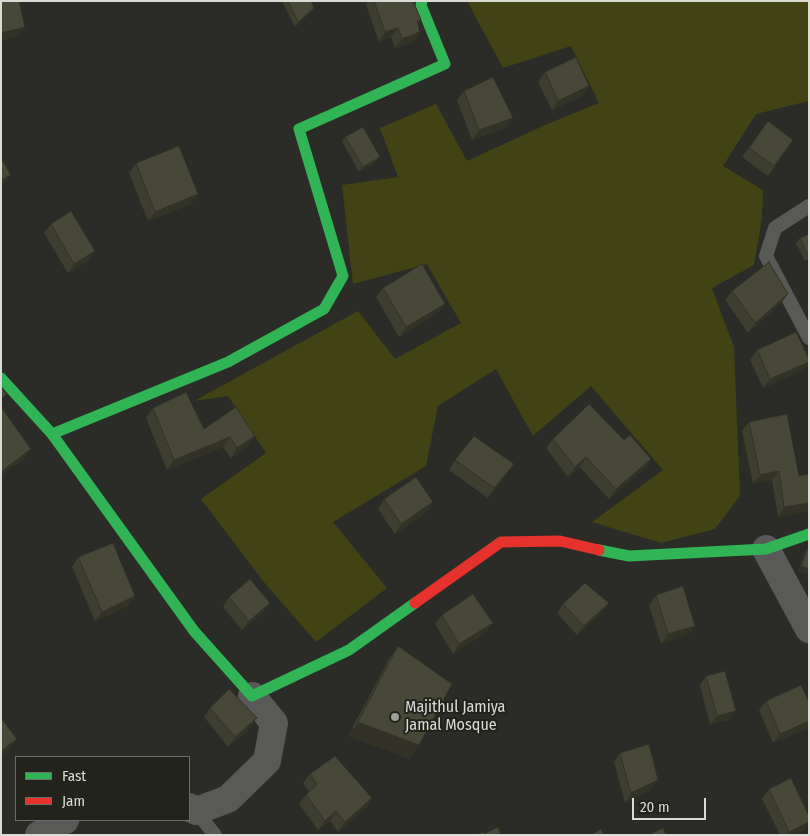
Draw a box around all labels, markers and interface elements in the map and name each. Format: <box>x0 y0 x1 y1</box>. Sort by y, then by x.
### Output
place label: Majithul Jamiya Jamal Mosque <box>405 698 505 736</box>
marker: Majithul Jamiya Jamal Mosque <box>389 711 401 723</box>
legend <box>15 756 190 821</box>
text: Fast <box>62 767 86 785</box>
scale bar <box>635 788 709 820</box>
text: Jam <box>62 792 85 810</box>
text: 20 m <box>640 798 670 816</box>

